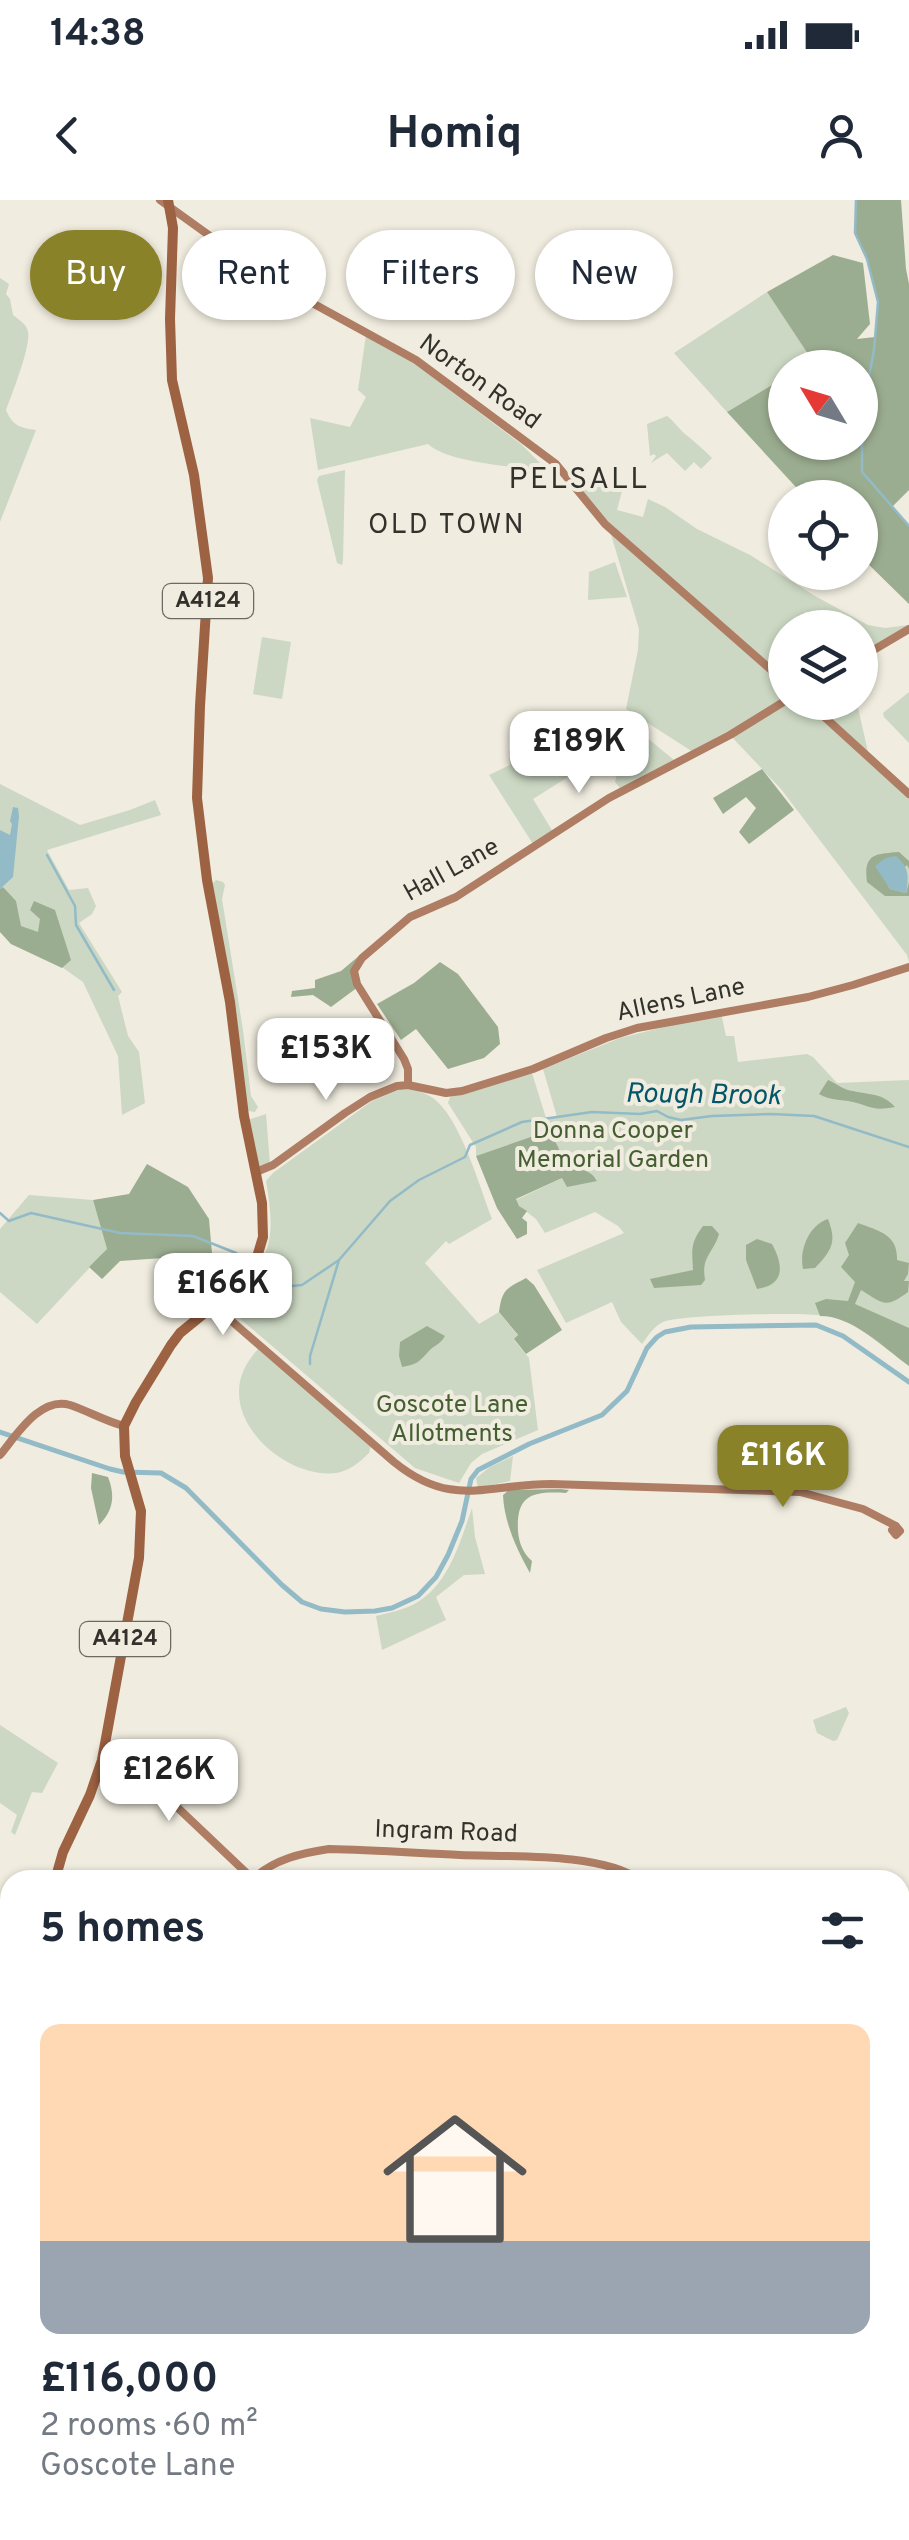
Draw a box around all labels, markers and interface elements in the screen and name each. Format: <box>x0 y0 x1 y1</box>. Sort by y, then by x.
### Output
text: 14:38 <box>50 11 146 60</box>
text: Homiq <box>387 107 522 164</box>
icon: back <box>40 108 95 163</box>
icon: person <box>814 108 869 163</box>
chip: Buy <box>30 230 162 320</box>
chip: Rent <box>182 230 326 320</box>
chip: Filters <box>346 230 515 320</box>
chip: New <box>535 230 673 320</box>
street label: Norton Road <box>412 328 546 438</box>
north arrow <box>768 350 878 460</box>
map controls <box>768 350 878 720</box>
district label: PELSALL <box>508 462 650 499</box>
button: locate <box>768 480 878 590</box>
district label: OLD TOWN <box>368 508 526 544</box>
road number: A4124 <box>163 584 253 618</box>
button: layers <box>768 610 878 720</box>
pin: £189K <box>509 711 649 796</box>
text: £189K <box>532 723 626 763</box>
street label: Hall Lane <box>399 832 505 910</box>
street label: Allens Lane <box>614 972 748 1030</box>
pin: £153K <box>256 1018 396 1103</box>
text: £153K <box>279 1030 373 1070</box>
water label: Rough Brook <box>625 1077 782 1115</box>
park label: Donna Cooper Memorial Garden <box>517 1116 709 1177</box>
pin: £166K <box>153 1253 293 1338</box>
text: £166K <box>176 1265 270 1305</box>
park label: Goscote Lane Allotments <box>376 1390 528 1451</box>
pin: £116K <box>713 1425 853 1510</box>
text: £116K <box>739 1437 827 1477</box>
road number: A4124 <box>80 1622 170 1656</box>
pin: £126K <box>99 1739 239 1824</box>
text: £126K <box>122 1751 216 1791</box>
street label: Ingram Road <box>374 1815 518 1851</box>
icon: filters <box>815 1903 870 1958</box>
text: 5 homes <box>40 1904 205 1957</box>
icon: home <box>365 2089 545 2269</box>
text: £116,000 <box>40 2354 218 2407</box>
text: 2 rooms · 60 m² <box>40 2407 258 2447</box>
text: Goscote Lane <box>40 2447 235 2487</box>

